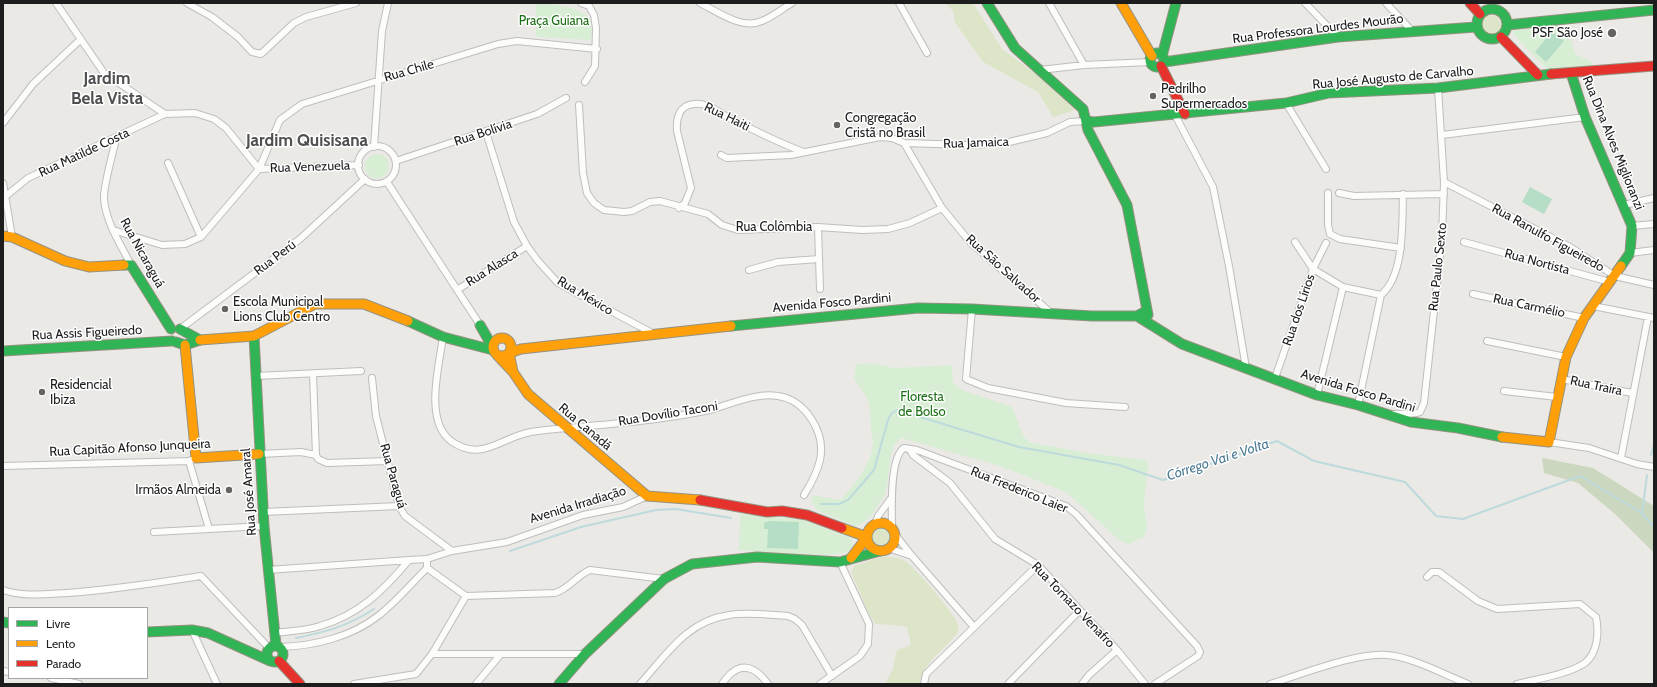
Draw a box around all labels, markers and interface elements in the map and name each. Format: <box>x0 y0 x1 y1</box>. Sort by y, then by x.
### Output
street label: Rua Professora Lourdes Mourão <box>1232 11 1404 47</box>
park label: Praça Guiana <box>519 13 589 29</box>
place label: PSF São José <box>1532 25 1603 41</box>
marker: PSF São José <box>1606 27 1618 39</box>
street label: Rua Chile <box>382 56 436 86</box>
street label: Rua José Augusto de Carvalho <box>1312 63 1474 93</box>
district label: Jardim Bela Vista <box>71 69 143 109</box>
street label: Rua Dina Alves Miglioranzi <box>1579 74 1647 212</box>
place label: Pedrilho Supermercados <box>1161 81 1247 112</box>
marker: Pedrilho Supermercados <box>1148 91 1158 101</box>
street label: Rua Haiti <box>702 99 752 135</box>
place label: Congregação Cristã no Brasil <box>845 110 925 141</box>
street label: Rua Bolívia <box>452 116 514 150</box>
marker: Congregação Cristã no Brasil <box>832 120 842 130</box>
street label: Rua Matilde Costa <box>36 125 132 181</box>
district label: Jardim Quisisana <box>246 131 368 151</box>
street label: Rua Jamaica <box>943 134 1009 152</box>
street label: Rua Venezuela <box>270 158 350 176</box>
street label: Rua Ranulfo Figueiredo <box>1489 201 1607 275</box>
street label: Rua Nicaraguá <box>116 215 168 291</box>
street label: Rua Colômbia <box>736 219 812 235</box>
street label: Rua Paulo Sexto <box>1426 222 1450 312</box>
street label: Rua São Salvador <box>962 231 1044 307</box>
street label: Rua Perú <box>251 237 299 279</box>
street label: Rua Alasca <box>463 246 521 290</box>
street label: Rua Nortista <box>1503 246 1571 278</box>
street label: Rua dos Lírios <box>1279 272 1319 348</box>
street label: Rua México <box>554 273 616 319</box>
street label: Avenida Fosco Pardini <box>772 290 892 316</box>
street label: Rua Carmélio <box>1492 291 1566 321</box>
place label: Escola Municipal Lions Club Centro <box>233 294 330 325</box>
marker: Escola Municipal Lions Club Centro <box>220 304 230 314</box>
street label: Rua Assis Figueiredo <box>31 322 143 344</box>
street label: Avenida Fosco Pardini <box>1299 366 1417 416</box>
street label: Rua Traíra <box>1569 373 1623 399</box>
place label: Residencial Ibiza <box>50 377 111 408</box>
marker: Residencial Ibiza <box>37 387 47 397</box>
park label: Floresta de Bolso <box>898 389 946 420</box>
street label: Rua Dovílio Taconi <box>617 398 719 430</box>
street label: Rua Canadá <box>555 400 615 454</box>
street label: Rua Capitão Afonso Junqueira <box>49 436 211 460</box>
water label: Córrego Vai e Volta <box>1165 436 1271 484</box>
street label: Rua Paraguá <box>376 442 410 510</box>
street label: Rua José Amaral <box>238 448 260 536</box>
street label: Rua Frederico Laier <box>968 463 1070 517</box>
place label: Irmãos Almeida <box>135 482 221 498</box>
street label: Avenida Irradiação <box>528 483 628 527</box>
marker: Irmãos Almeida <box>224 485 234 495</box>
street label: Rua Tomazo Venafro <box>1028 559 1118 651</box>
legend <box>8 607 148 679</box>
text: Livre <box>46 616 70 631</box>
text: Lento <box>46 636 75 651</box>
text: Parado <box>46 656 81 671</box>

